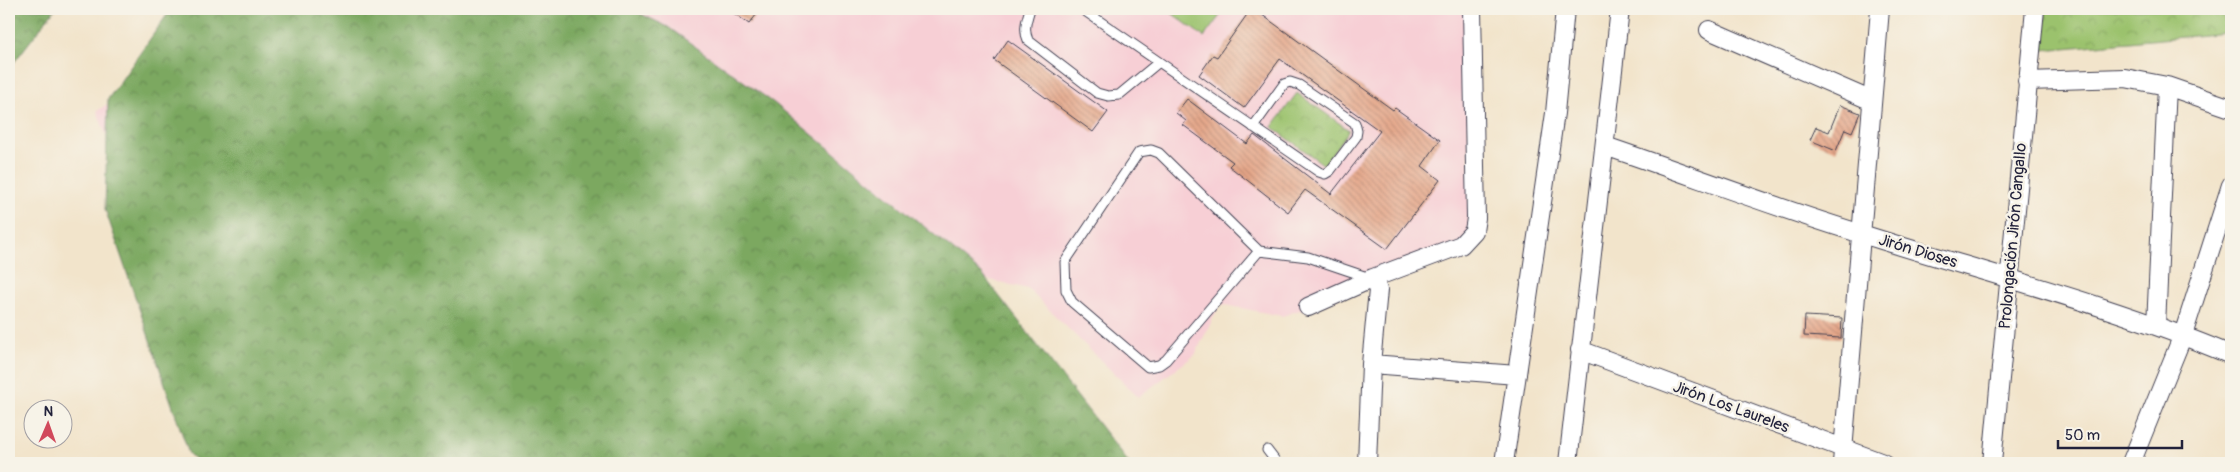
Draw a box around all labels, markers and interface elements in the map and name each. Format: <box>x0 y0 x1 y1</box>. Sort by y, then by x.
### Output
street label: Prolongación Jirón Cangallo <box>1995 142 2031 330</box>
street label: Jirón Dioses <box>1876 230 1960 272</box>
street label: Jirón Los Laureles <box>1670 377 1792 437</box>
north arrow <box>22 400 72 450</box>
text: N <box>43 403 53 420</box>
scale bar <box>2058 417 2181 449</box>
text: 50 m <box>2065 426 2100 445</box>

